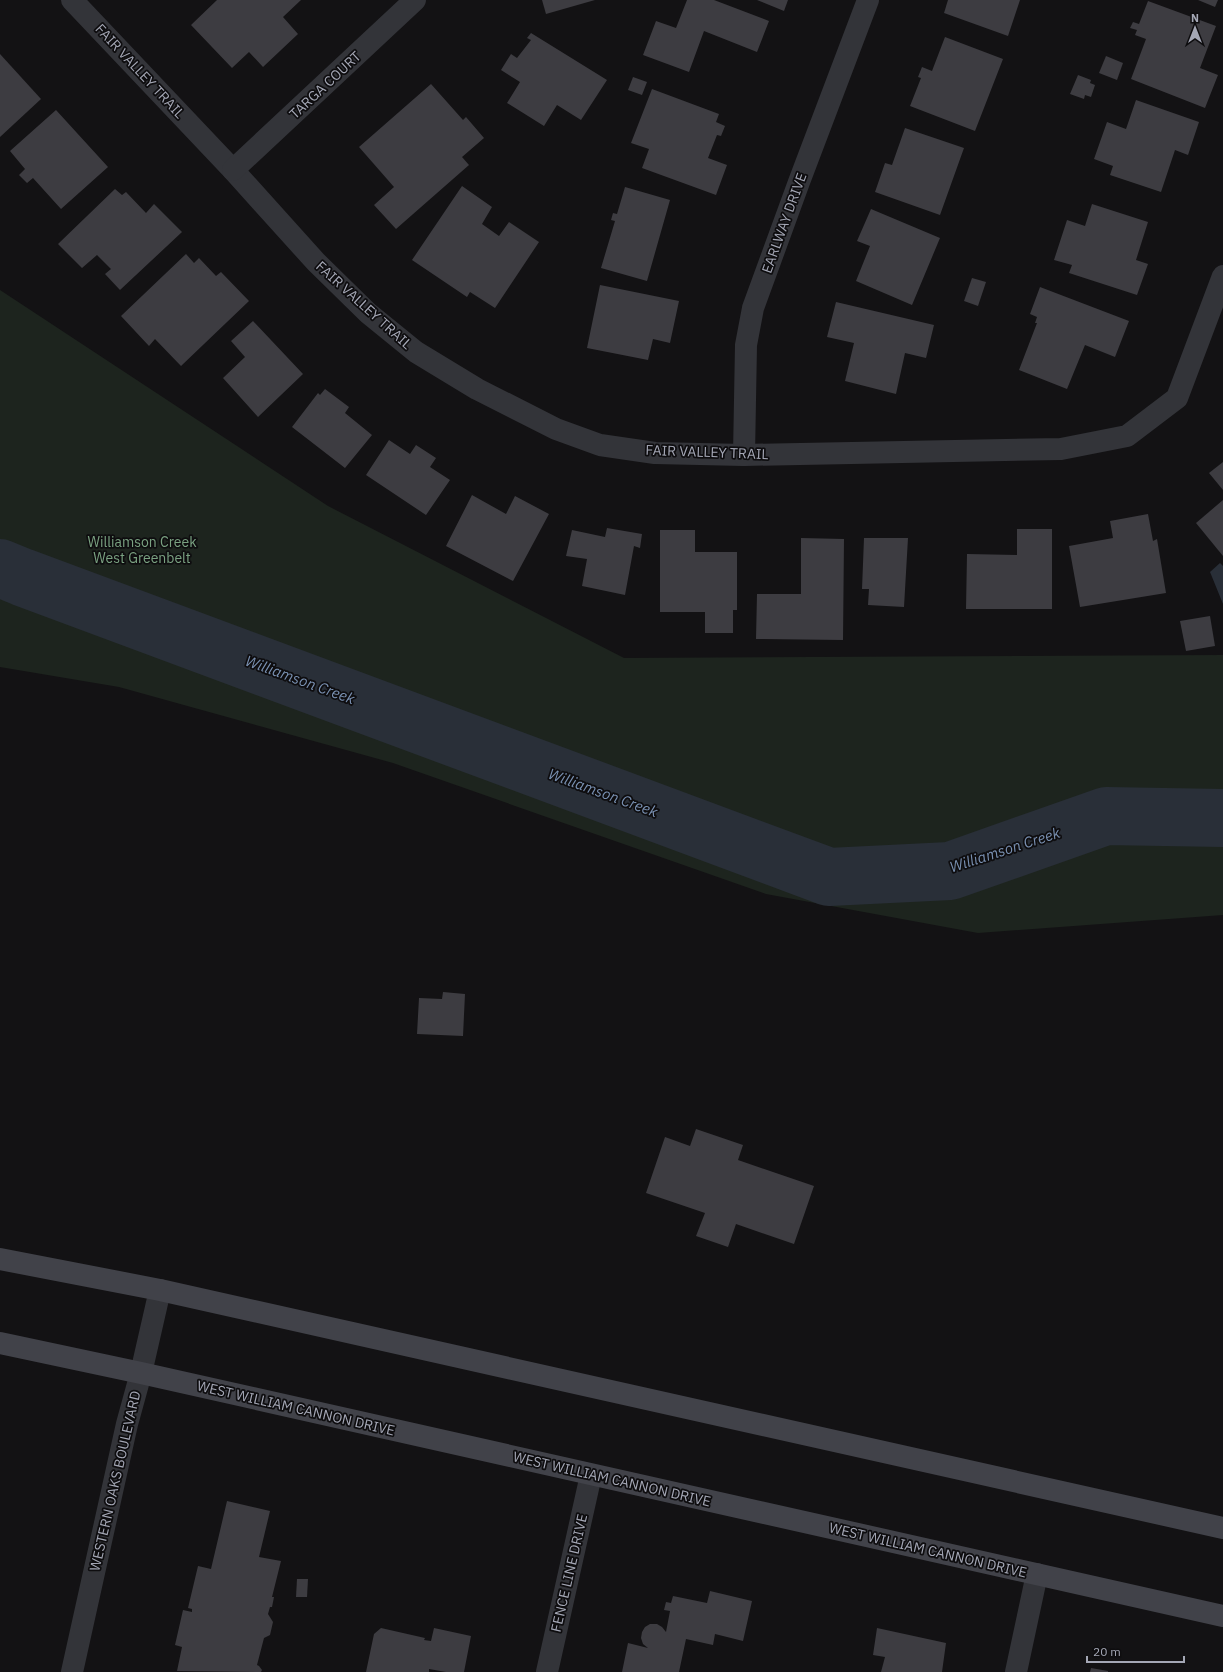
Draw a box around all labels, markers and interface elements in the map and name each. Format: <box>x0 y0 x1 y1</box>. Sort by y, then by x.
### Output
north arrow <box>1175 8 1215 48</box>
text: N <box>1191 11 1199 25</box>
street label: FAIR VALLEY TRAIL <box>91 20 189 122</box>
street label: TARGA COURT <box>285 47 365 123</box>
street label: EARLWAY DRIVE <box>757 170 811 276</box>
street label: FAIR VALLEY TRAIL <box>312 257 416 353</box>
street label: FAIR VALLEY TRAIL <box>645 441 769 463</box>
park label: Williamson Creek West Greenbelt <box>87 533 197 567</box>
water label: Williamson Creek <box>243 651 358 708</box>
water label: Williamson Creek <box>546 764 661 821</box>
water label: Williamson Creek <box>947 823 1063 876</box>
street label: WEST WILLIAM CANNON DRIVE <box>195 1376 397 1440</box>
street label: WESTERN OAKS BOULEVARD <box>85 1389 145 1573</box>
street label: WEST WILLIAM CANNON DRIVE <box>511 1447 713 1511</box>
street label: FENCE LINE DRIVE <box>547 1512 591 1634</box>
street label: WEST WILLIAM CANNON DRIVE <box>827 1518 1029 1582</box>
scale bar <box>1087 1638 1184 1664</box>
text: 20 m <box>1093 1644 1121 1659</box>

